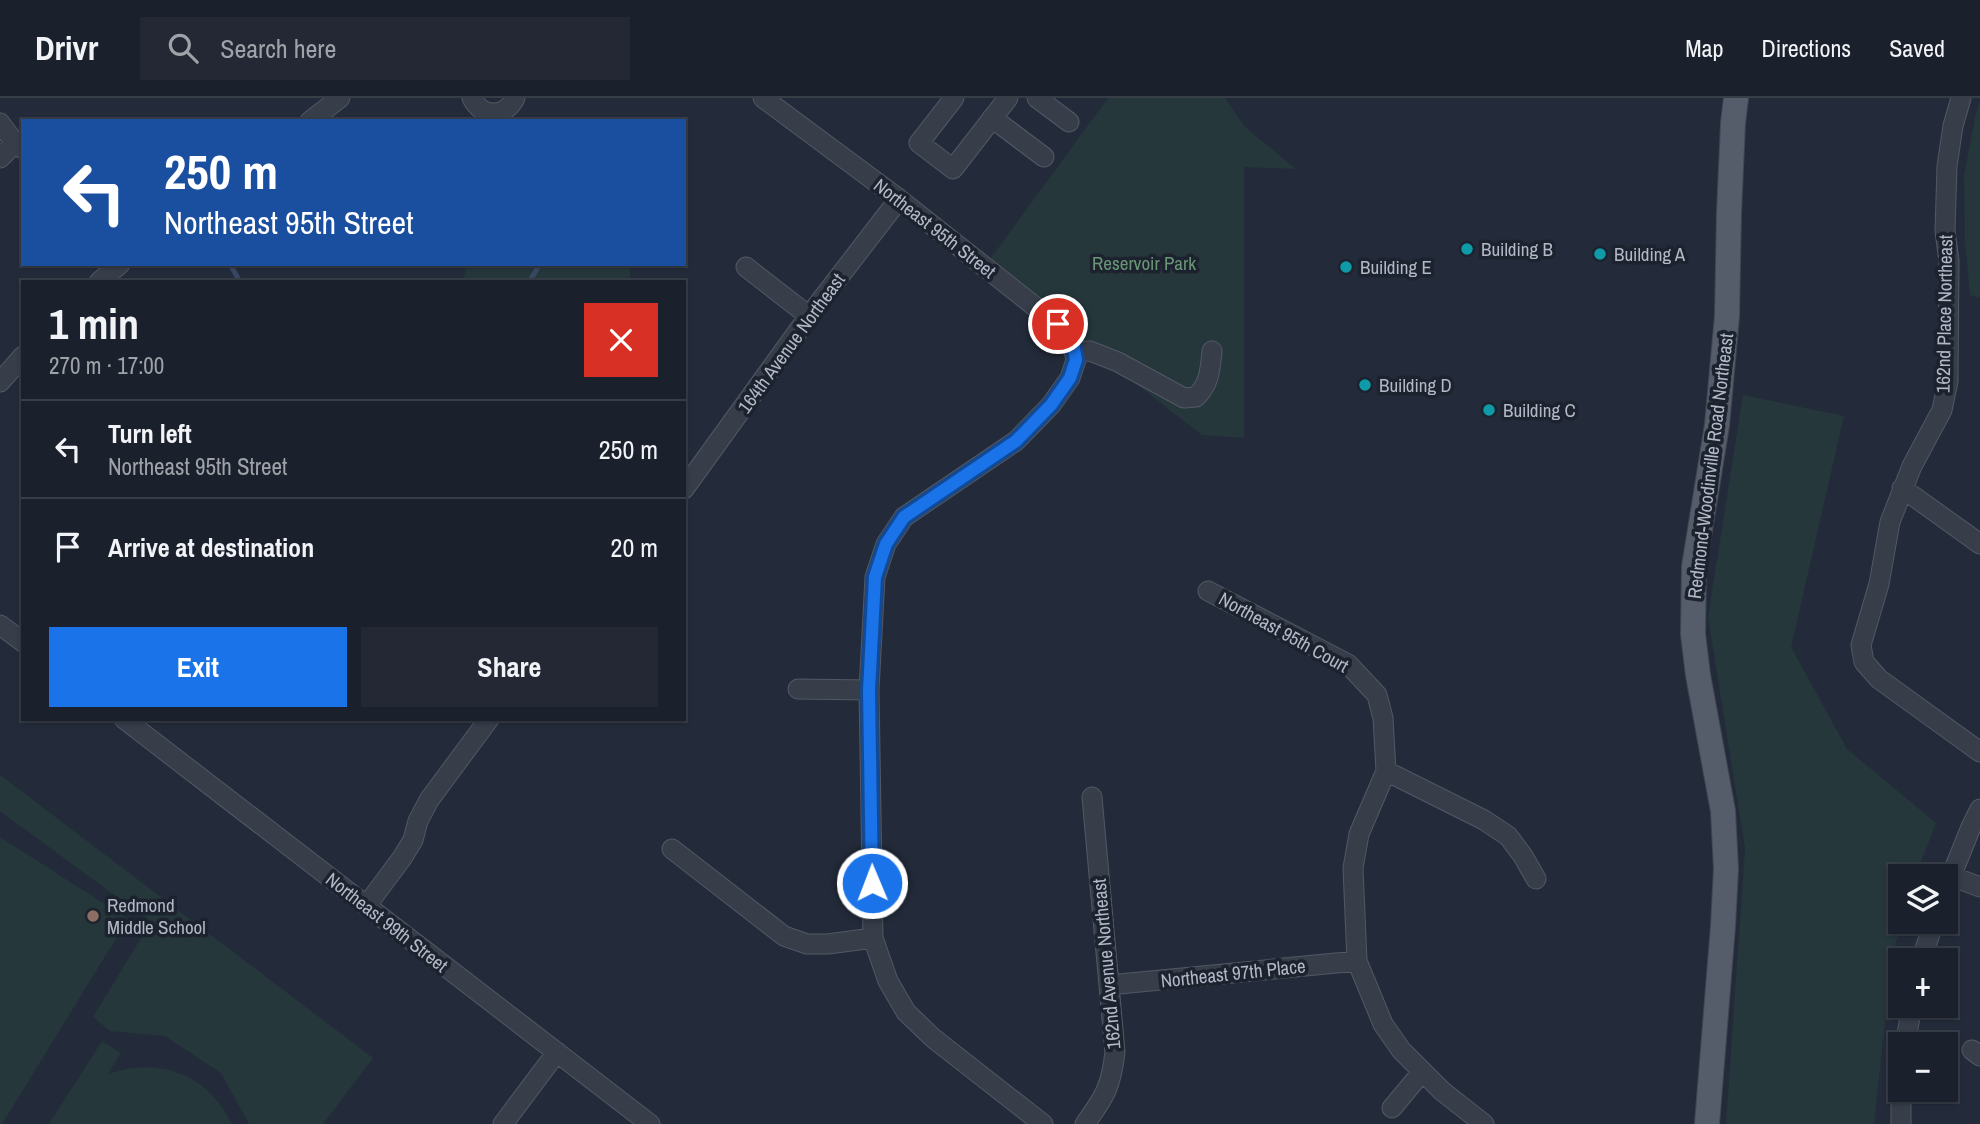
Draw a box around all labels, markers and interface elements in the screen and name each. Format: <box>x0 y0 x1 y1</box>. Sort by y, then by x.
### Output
search box <box>140 17 630 80</box>
text: Drivr <box>35 26 98 70</box>
icon: search <box>164 29 202 67</box>
text: Search here <box>220 31 336 66</box>
text: Map <box>1685 32 1723 64</box>
text: Directions <box>1761 32 1851 64</box>
text: Saved <box>1889 32 1945 64</box>
text: 250 m <box>164 138 278 204</box>
icon: left <box>49 147 140 238</box>
street label: Northeast 95th Street <box>869 172 1002 284</box>
text: Northeast 95th Street <box>164 201 413 244</box>
street label: 162nd Place Northeast <box>1930 234 1958 393</box>
place label: Building B <box>1481 236 1553 262</box>
marker: Building B <box>1459 241 1475 257</box>
place label: Building A <box>1614 241 1686 267</box>
marker: Building A <box>1592 246 1608 262</box>
park label: Reservoir Park <box>1092 250 1196 276</box>
place label: Building E <box>1360 254 1432 280</box>
marker: Building E <box>1338 259 1354 275</box>
street label: 164th Avenue Northeast <box>731 267 851 418</box>
pin <box>1028 294 1088 354</box>
text: 1 min <box>49 296 139 352</box>
button: close <box>584 303 658 377</box>
icon: arrive <box>1039 305 1077 343</box>
street label: Redmond-Woodinville Road Northeast <box>1681 331 1739 600</box>
text: 270 m · 17:00 <box>49 350 164 381</box>
place label: Building D <box>1379 372 1452 398</box>
marker: Building D <box>1357 377 1373 393</box>
place label: Building C <box>1503 397 1576 423</box>
marker: Building C <box>1481 402 1497 418</box>
text: Turn left <box>108 416 192 451</box>
icon: left <box>49 430 87 468</box>
text: 250 m <box>599 432 658 467</box>
text: Northeast 95th Street <box>108 451 287 482</box>
icon: arrive <box>49 528 87 566</box>
text: Arrive at destination <box>108 530 314 565</box>
text: 20 m <box>611 530 658 565</box>
street label: Northeast 95th Court <box>1214 586 1354 679</box>
button: Exit <box>49 627 347 707</box>
button: Share <box>361 627 658 707</box>
position arrow <box>835 846 909 920</box>
map controls <box>1888 864 1958 1102</box>
button: layers <box>1888 864 1958 934</box>
street label: Northeast 99th Street <box>321 866 454 978</box>
street label: 162nd Avenue Northeast <box>1086 877 1126 1050</box>
place label: Redmond Middle School <box>107 892 206 940</box>
marker: Redmond Middle School <box>85 908 101 924</box>
button: + <box>1888 948 1958 1018</box>
street label: Northeast 97th Place <box>1159 952 1307 994</box>
button: − <box>1888 1032 1958 1102</box>

